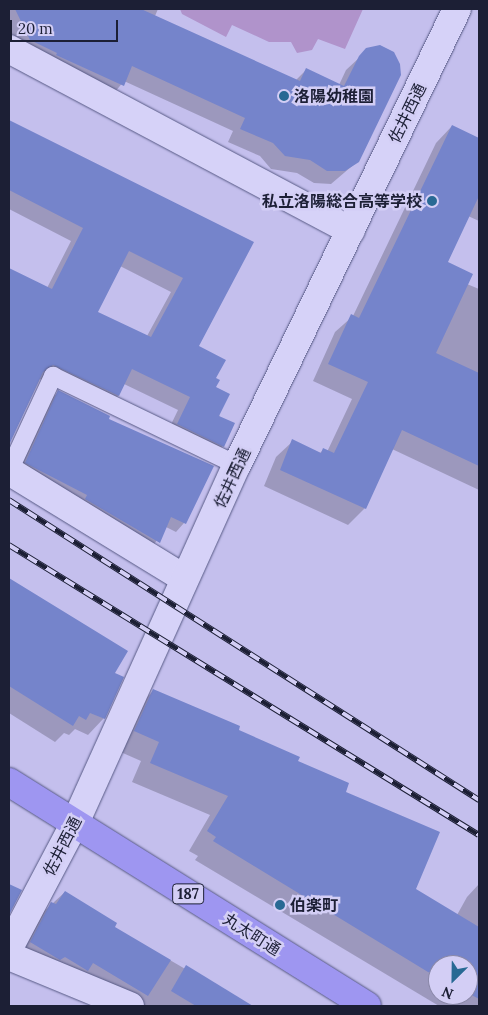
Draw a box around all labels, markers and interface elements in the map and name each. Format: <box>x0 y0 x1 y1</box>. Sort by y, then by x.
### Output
scale bar <box>12 10 120 42</box>
text: 20 m <box>18 19 53 38</box>
street label: 佐井西通 <box>384 80 430 146</box>
place label: 洛陽幼稚園 <box>294 86 374 106</box>
marker: 洛陽幼稚園 <box>278 90 290 102</box>
place label: 私立洛陽総合高等学校 <box>262 191 422 211</box>
marker: 私立洛陽総合高等学校 <box>426 195 438 207</box>
street label: 佐井西通 <box>210 445 254 511</box>
street label: 佐井西通 <box>39 813 85 879</box>
road number: 187 <box>172 882 204 906</box>
place label: 伯楽町 <box>290 895 338 915</box>
marker: 伯楽町 <box>274 899 286 911</box>
street label: 丸太町通 <box>220 909 284 959</box>
north arrow <box>428 955 478 1005</box>
text: N <box>439 982 456 1003</box>

